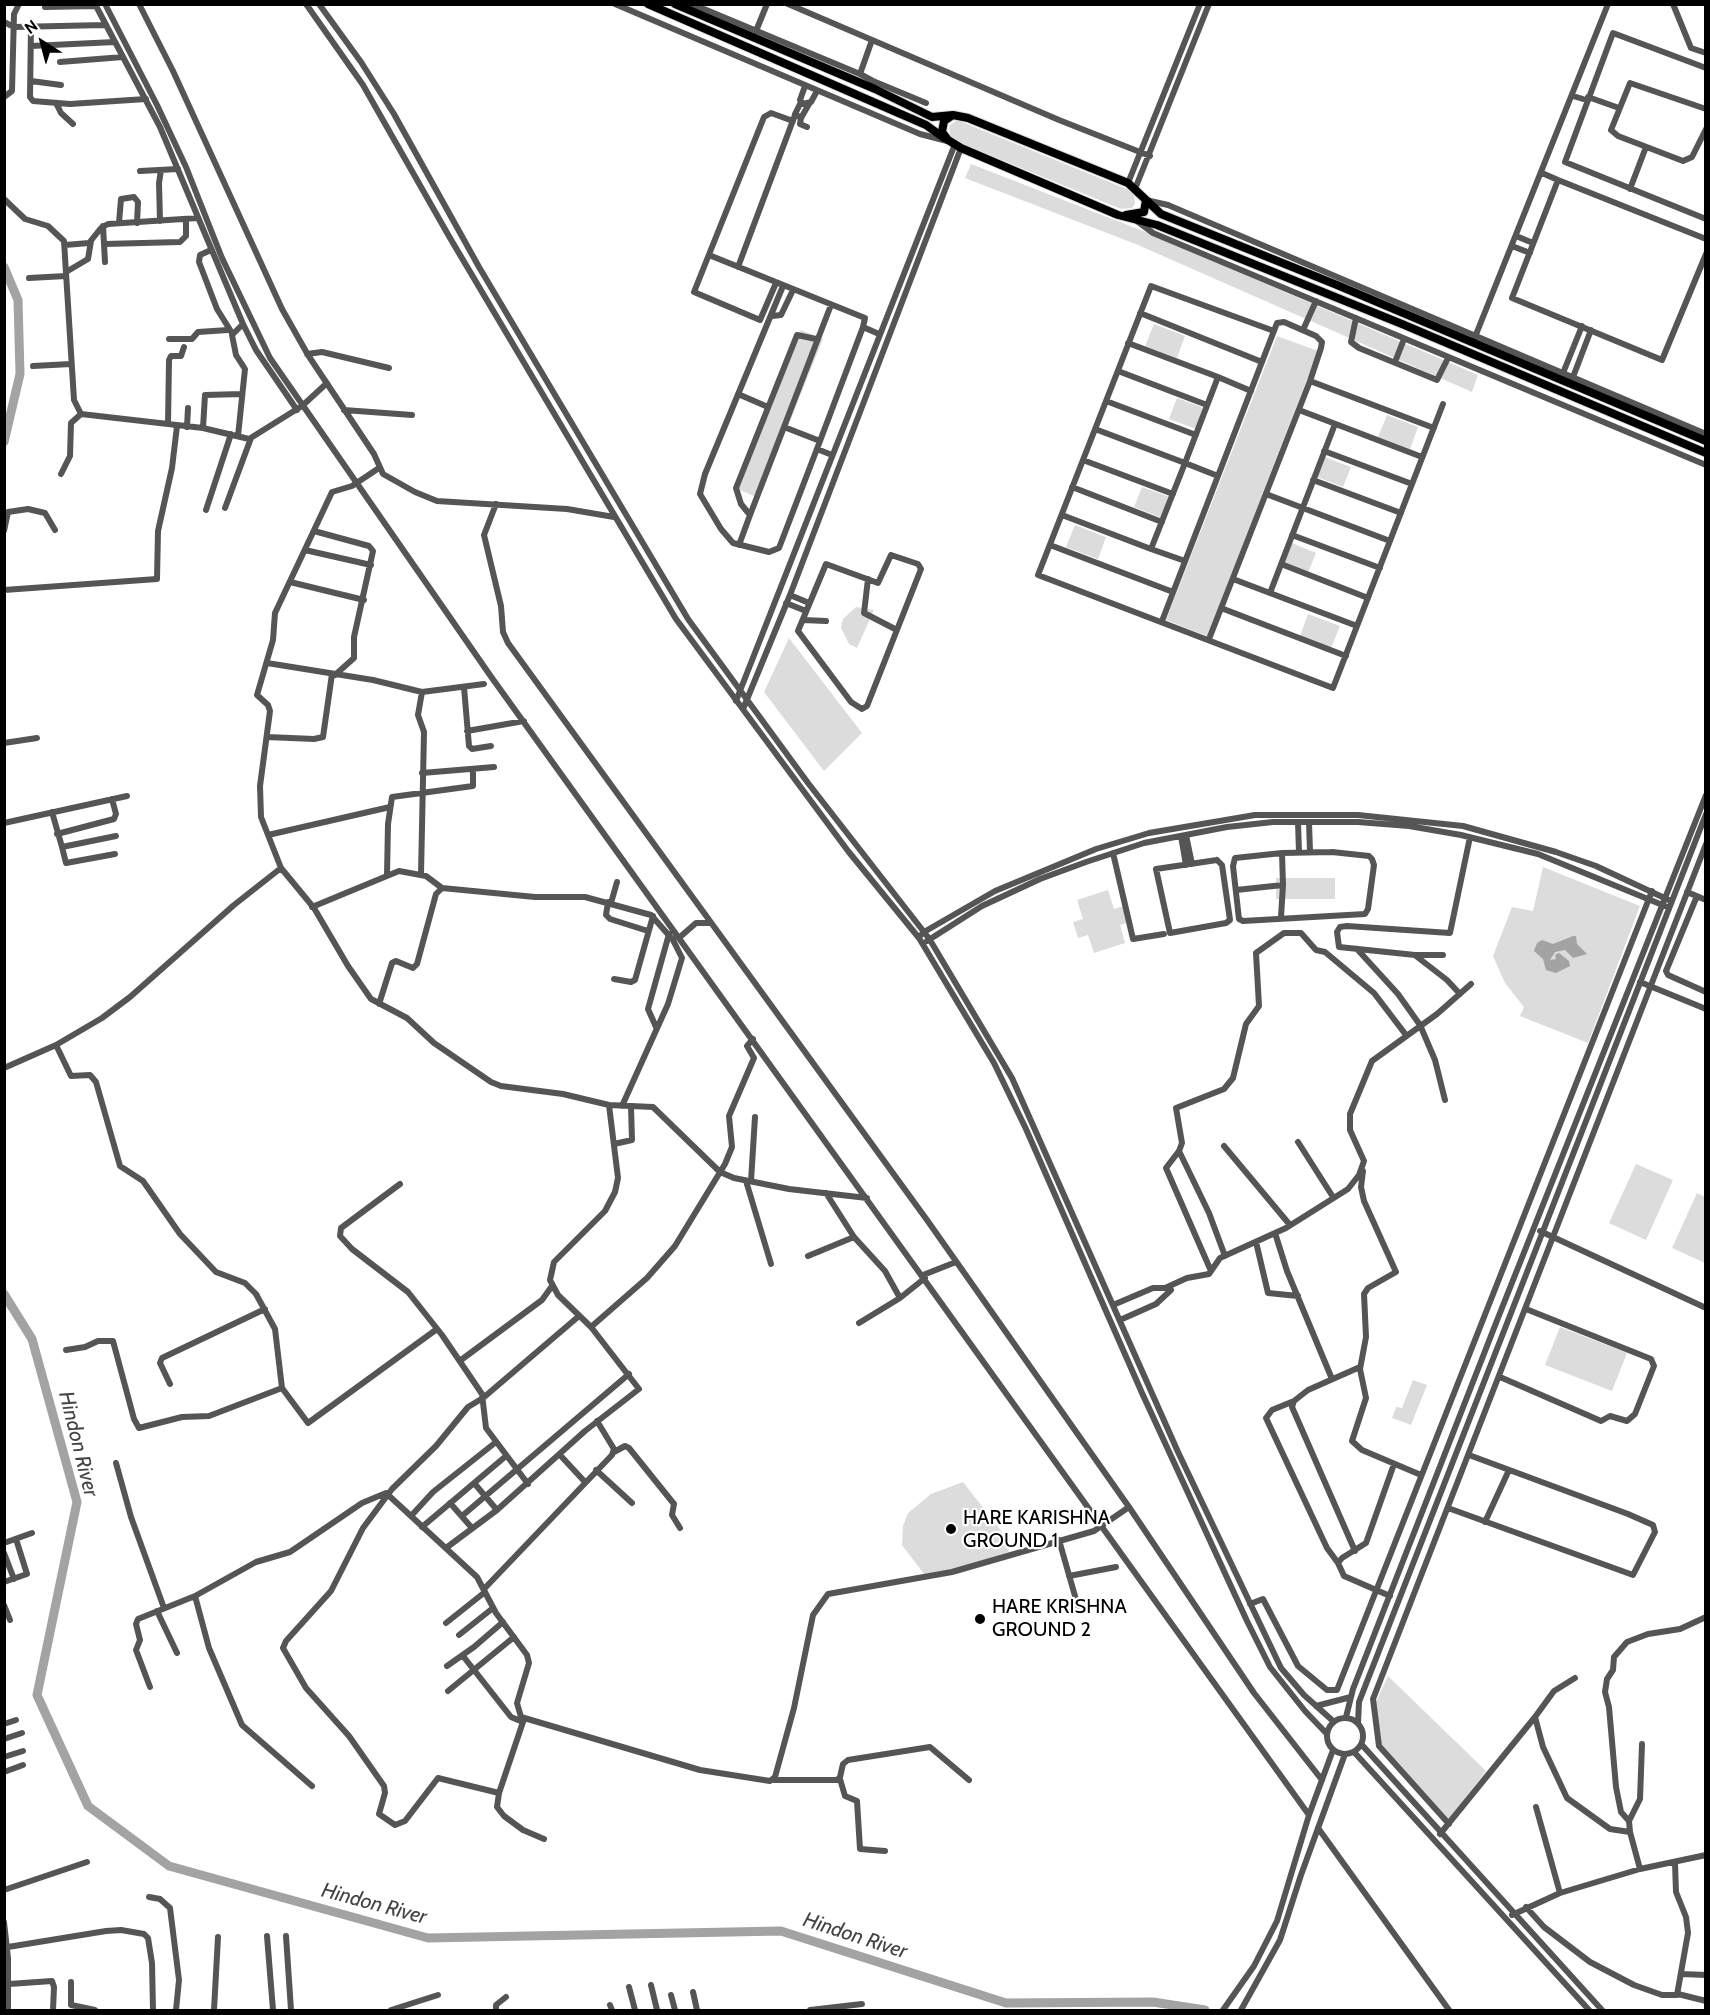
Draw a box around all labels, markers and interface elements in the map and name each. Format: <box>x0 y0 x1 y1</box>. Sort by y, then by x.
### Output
north arrow <box>12 12 72 72</box>
text: N <box>21 16 41 38</box>
water label: Hindon River <box>53 1389 103 1499</box>
place label: HARE KARISHNA GROUND 1 <box>963 1506 1110 1553</box>
marker: HARE KARISHNA GROUND 1 <box>944 1522 958 1536</box>
place label: HARE KRISHNA GROUND 2 <box>992 1595 1127 1642</box>
marker: HARE KRISHNA GROUND 2 <box>973 1612 987 1626</box>
water label: Hindon River <box>319 1878 429 1930</box>
water label: Hindon River <box>800 1907 910 1965</box>

